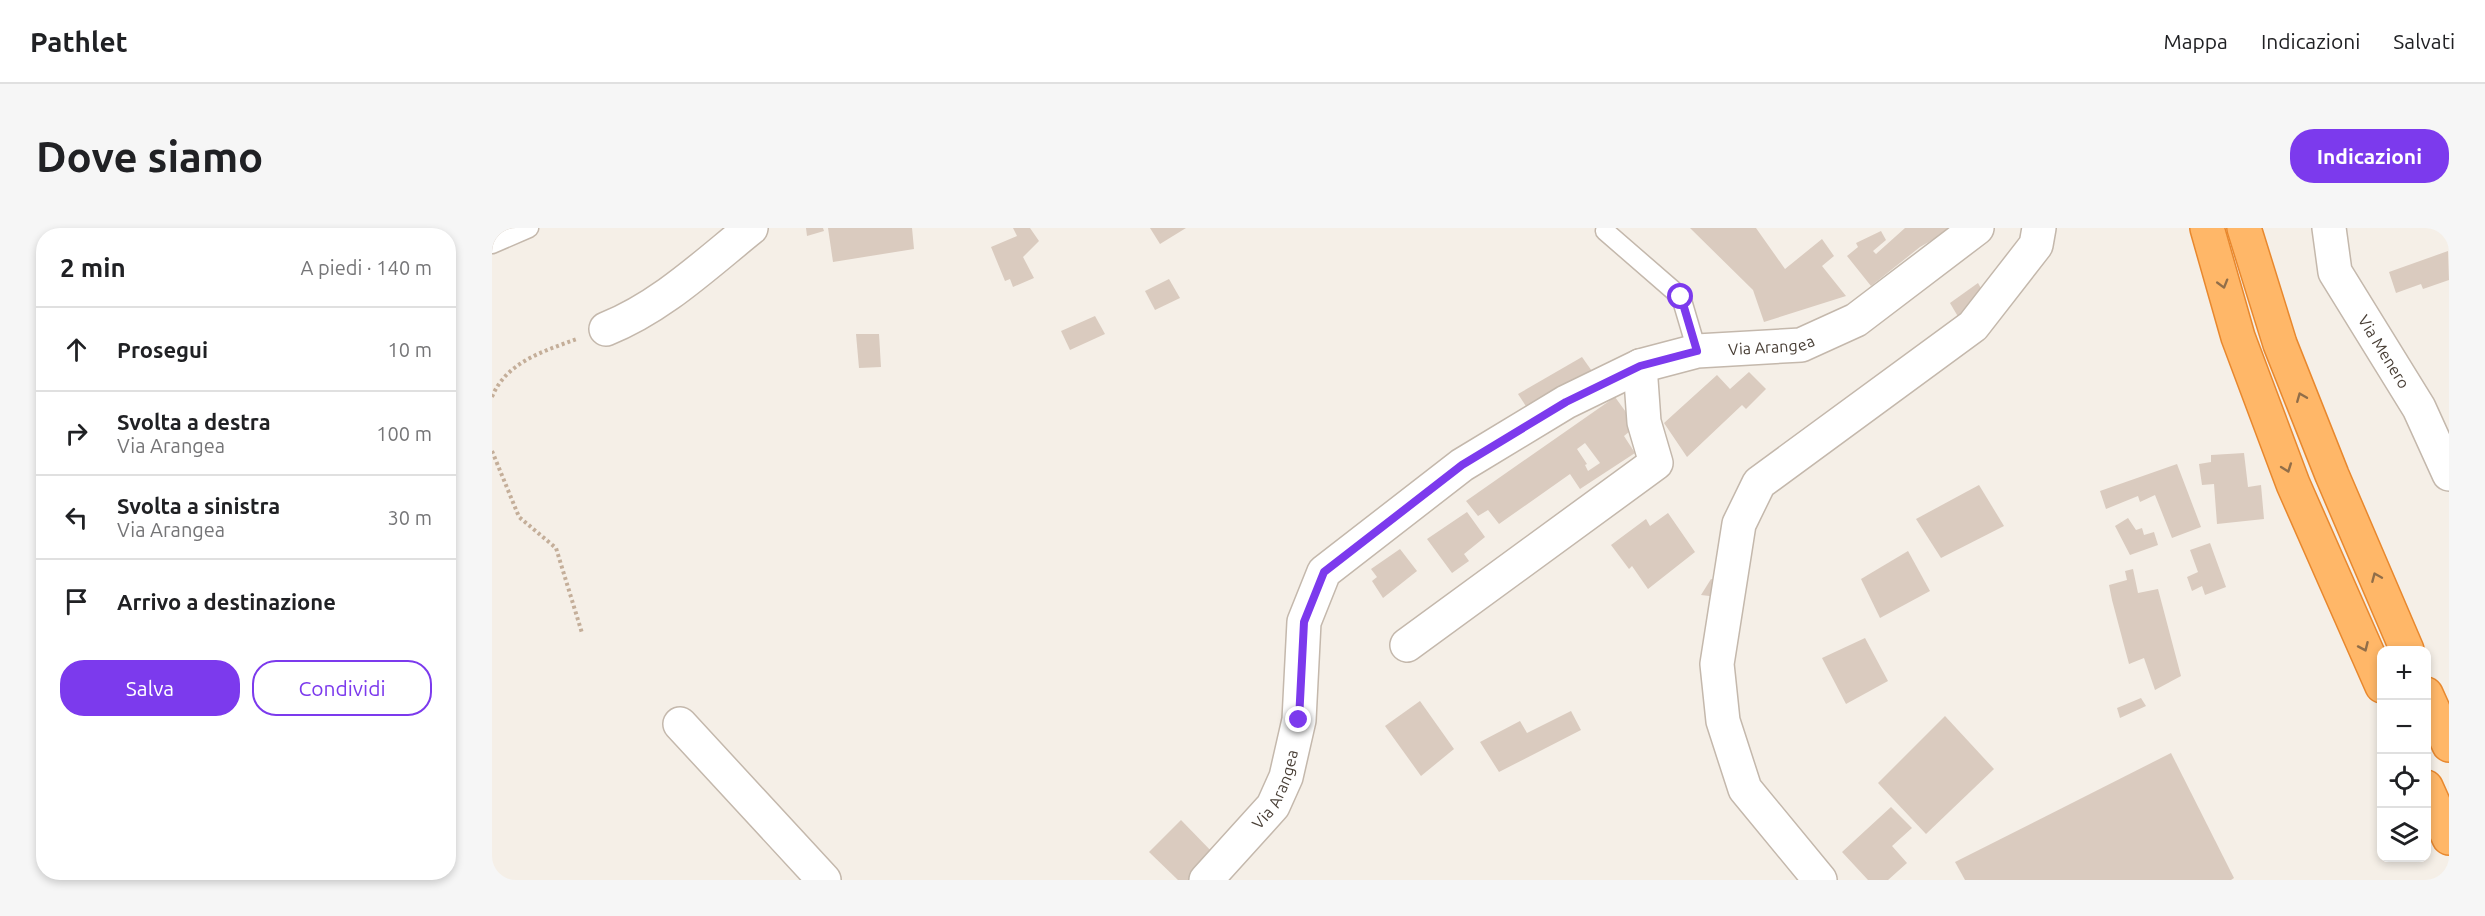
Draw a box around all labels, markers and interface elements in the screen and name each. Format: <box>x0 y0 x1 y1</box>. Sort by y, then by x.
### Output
text: Pathlet <box>30 26 128 57</box>
text: Mappa <box>2163 29 2228 53</box>
text: Indicazioni <box>2261 29 2360 53</box>
text: Salvati <box>2393 29 2455 53</box>
button: Indicazioni <box>2290 129 2449 183</box>
text: Dove siamo <box>36 133 263 180</box>
text: 2 min <box>60 253 126 282</box>
text: A piedi · 140 m <box>301 256 432 279</box>
one-way arrow <box>2216 278 2228 289</box>
route start <box>1667 283 1693 309</box>
street label: Via Menero <box>2355 312 2414 392</box>
street label: Via Arangea <box>1728 331 1817 358</box>
icon: ahead <box>60 333 93 366</box>
text: Prosegui <box>117 337 208 362</box>
text: 10 m <box>388 338 432 361</box>
one-way arrow <box>2296 392 2308 403</box>
text: Svolta a destra <box>117 409 271 434</box>
icon: right <box>60 417 93 450</box>
text: 100 m <box>376 422 432 445</box>
text: Via Arangea <box>117 434 225 457</box>
one-way arrow <box>2280 462 2293 473</box>
text: Svolta a sinistra <box>117 493 280 518</box>
icon: left <box>60 501 93 534</box>
text: 30 m <box>388 506 432 529</box>
text: Via Arangea <box>117 518 225 541</box>
one-way arrow <box>2371 573 2383 584</box>
icon: arrive <box>60 585 93 618</box>
text: Arrivo a destinazione <box>117 589 336 614</box>
one-way arrow <box>2357 641 2369 652</box>
map controls <box>2377 646 2431 862</box>
button: + <box>2377 646 2431 700</box>
button: Salva <box>60 660 240 716</box>
button: Condividi <box>252 660 432 716</box>
button: − <box>2377 700 2431 754</box>
route end <box>1285 706 1311 732</box>
street label: Via Arangea <box>1248 748 1301 832</box>
button: locate <box>2377 754 2431 808</box>
button: layers <box>2377 808 2431 862</box>

